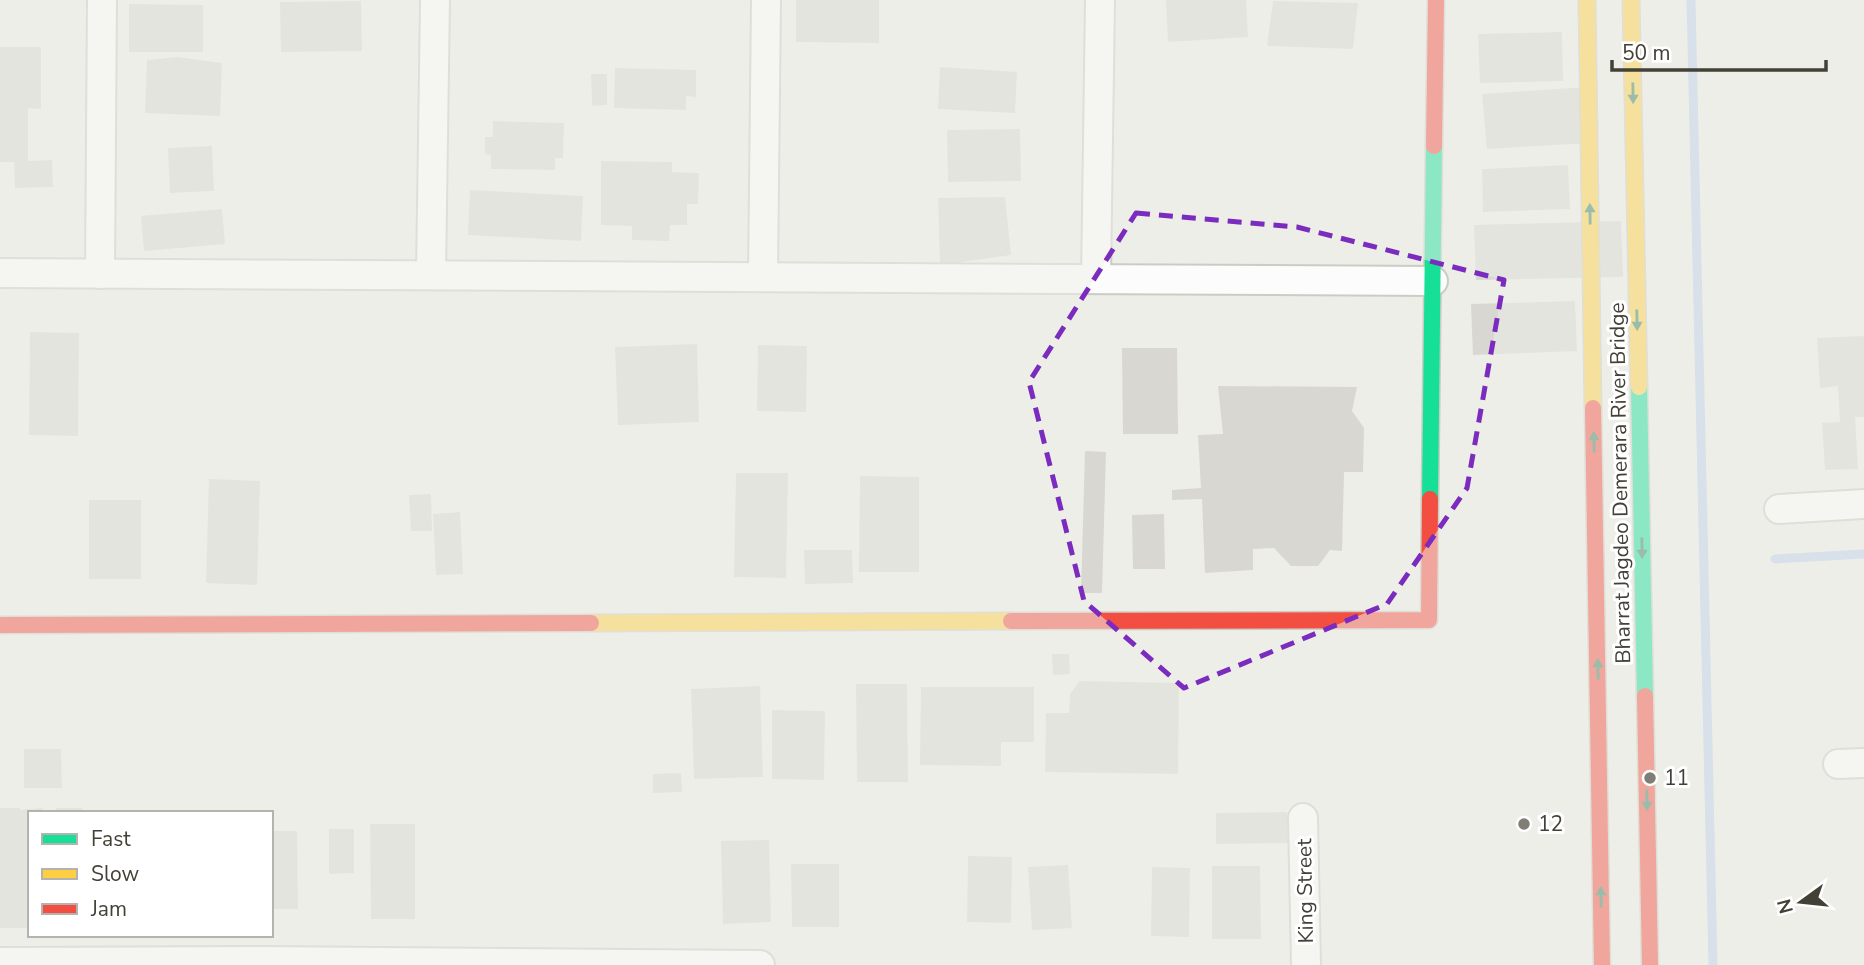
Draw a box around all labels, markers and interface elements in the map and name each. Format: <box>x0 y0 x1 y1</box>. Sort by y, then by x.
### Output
scale bar <box>1612 28 1826 72</box>
text: 50 m <box>1622 39 1671 67</box>
one-way arrow <box>1627 82 1639 104</box>
one-way arrow <box>1585 203 1596 225</box>
street label: Bharrat Jagdeo Demerara River Bridge <box>1603 302 1637 664</box>
one-way arrow <box>1632 309 1643 331</box>
one-way arrow <box>1588 431 1600 453</box>
one-way arrow <box>1636 537 1648 559</box>
one-way arrow <box>1592 658 1603 680</box>
place label: 11 <box>1664 764 1689 792</box>
marker: 11 <box>1642 770 1658 786</box>
one-way arrow <box>1641 789 1652 811</box>
place label: 12 <box>1538 810 1563 838</box>
legend <box>28 811 273 937</box>
marker: 12 <box>1516 816 1532 832</box>
text: Fast <box>91 825 131 853</box>
street label: King Street <box>1290 838 1320 944</box>
text: Slow <box>91 860 140 888</box>
north arrow <box>1766 867 1836 937</box>
one-way arrow <box>1595 886 1607 908</box>
text: Jam <box>90 895 127 923</box>
text: N <box>1771 896 1800 916</box>

